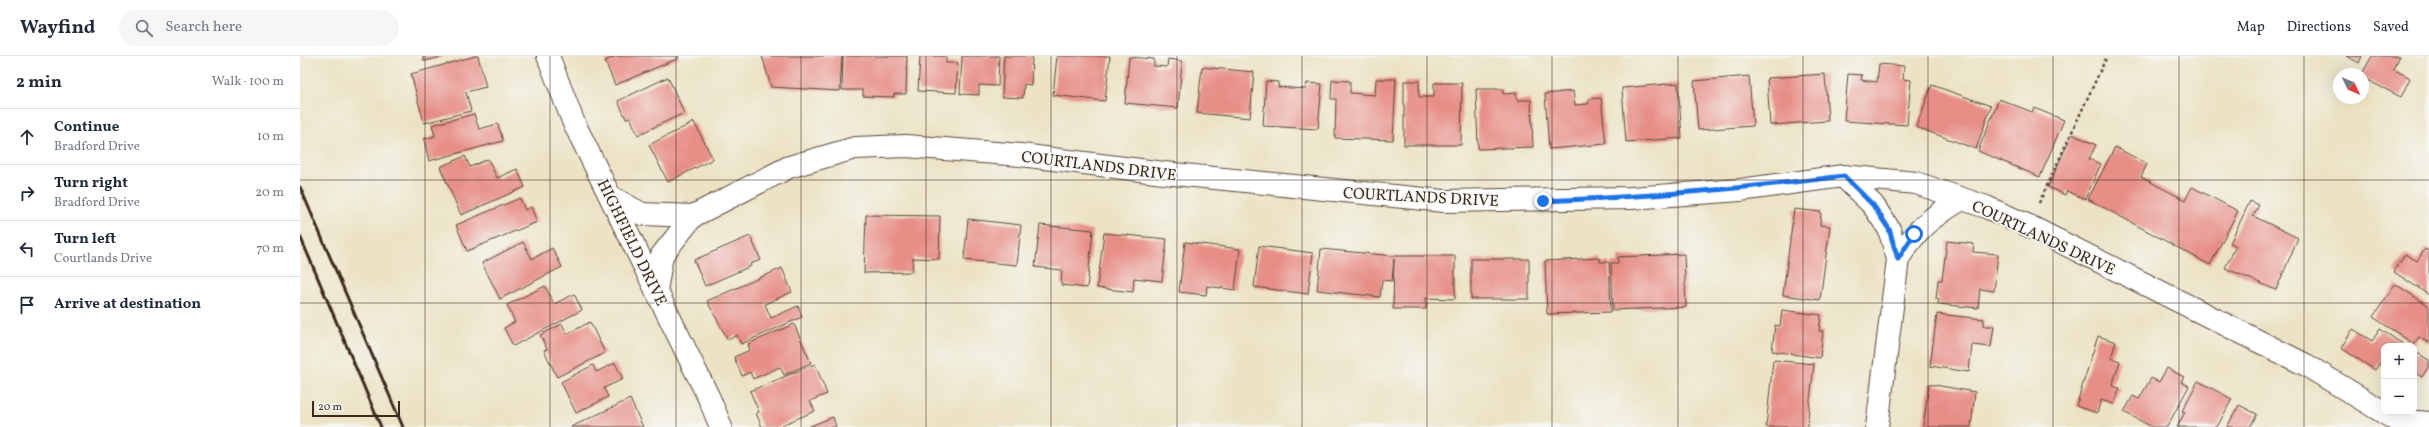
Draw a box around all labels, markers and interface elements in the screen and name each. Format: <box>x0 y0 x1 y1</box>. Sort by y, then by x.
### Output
search box <box>119 10 399 46</box>
text: Wayfind <box>20 15 95 41</box>
icon: search <box>133 17 155 39</box>
text: Search here <box>165 17 242 38</box>
text: Map <box>2237 18 2265 37</box>
text: Directions <box>2287 18 2351 37</box>
text: Saved <box>2373 18 2409 37</box>
north arrow <box>2333 68 2369 104</box>
text: 2 min <box>16 71 62 94</box>
text: Walk · 100 m <box>212 73 284 91</box>
text: Continue <box>54 117 119 138</box>
icon: ahead <box>16 126 38 148</box>
text: 10 m <box>257 128 284 146</box>
text: Bradford Drive <box>54 138 140 156</box>
street label: COURTLANDS DRIVE <box>1020 147 1178 187</box>
text: Turn right <box>54 173 128 194</box>
street label: HIGHFIELD DRIVE <box>591 176 671 310</box>
icon: right <box>16 182 38 204</box>
street label: COURTLANDS DRIVE <box>1342 183 1499 213</box>
text: 20 m <box>255 184 284 202</box>
route end <box>1534 192 1552 210</box>
text: Bradford Drive <box>54 194 140 212</box>
street label: COURTLANDS DRIVE <box>1968 196 2119 282</box>
route start <box>1905 225 1923 243</box>
text: Turn left <box>54 229 116 250</box>
icon: left <box>16 238 38 260</box>
text: 70 m <box>256 240 284 258</box>
text: Courtlands Drive <box>54 250 152 268</box>
icon: arrive <box>16 294 38 316</box>
text: Arrive at destination <box>54 294 201 315</box>
map controls <box>2381 343 2417 415</box>
button: + <box>2381 343 2417 379</box>
button: − <box>2381 379 2417 415</box>
scale bar <box>312 399 400 418</box>
text: 20 m <box>318 400 342 415</box>

